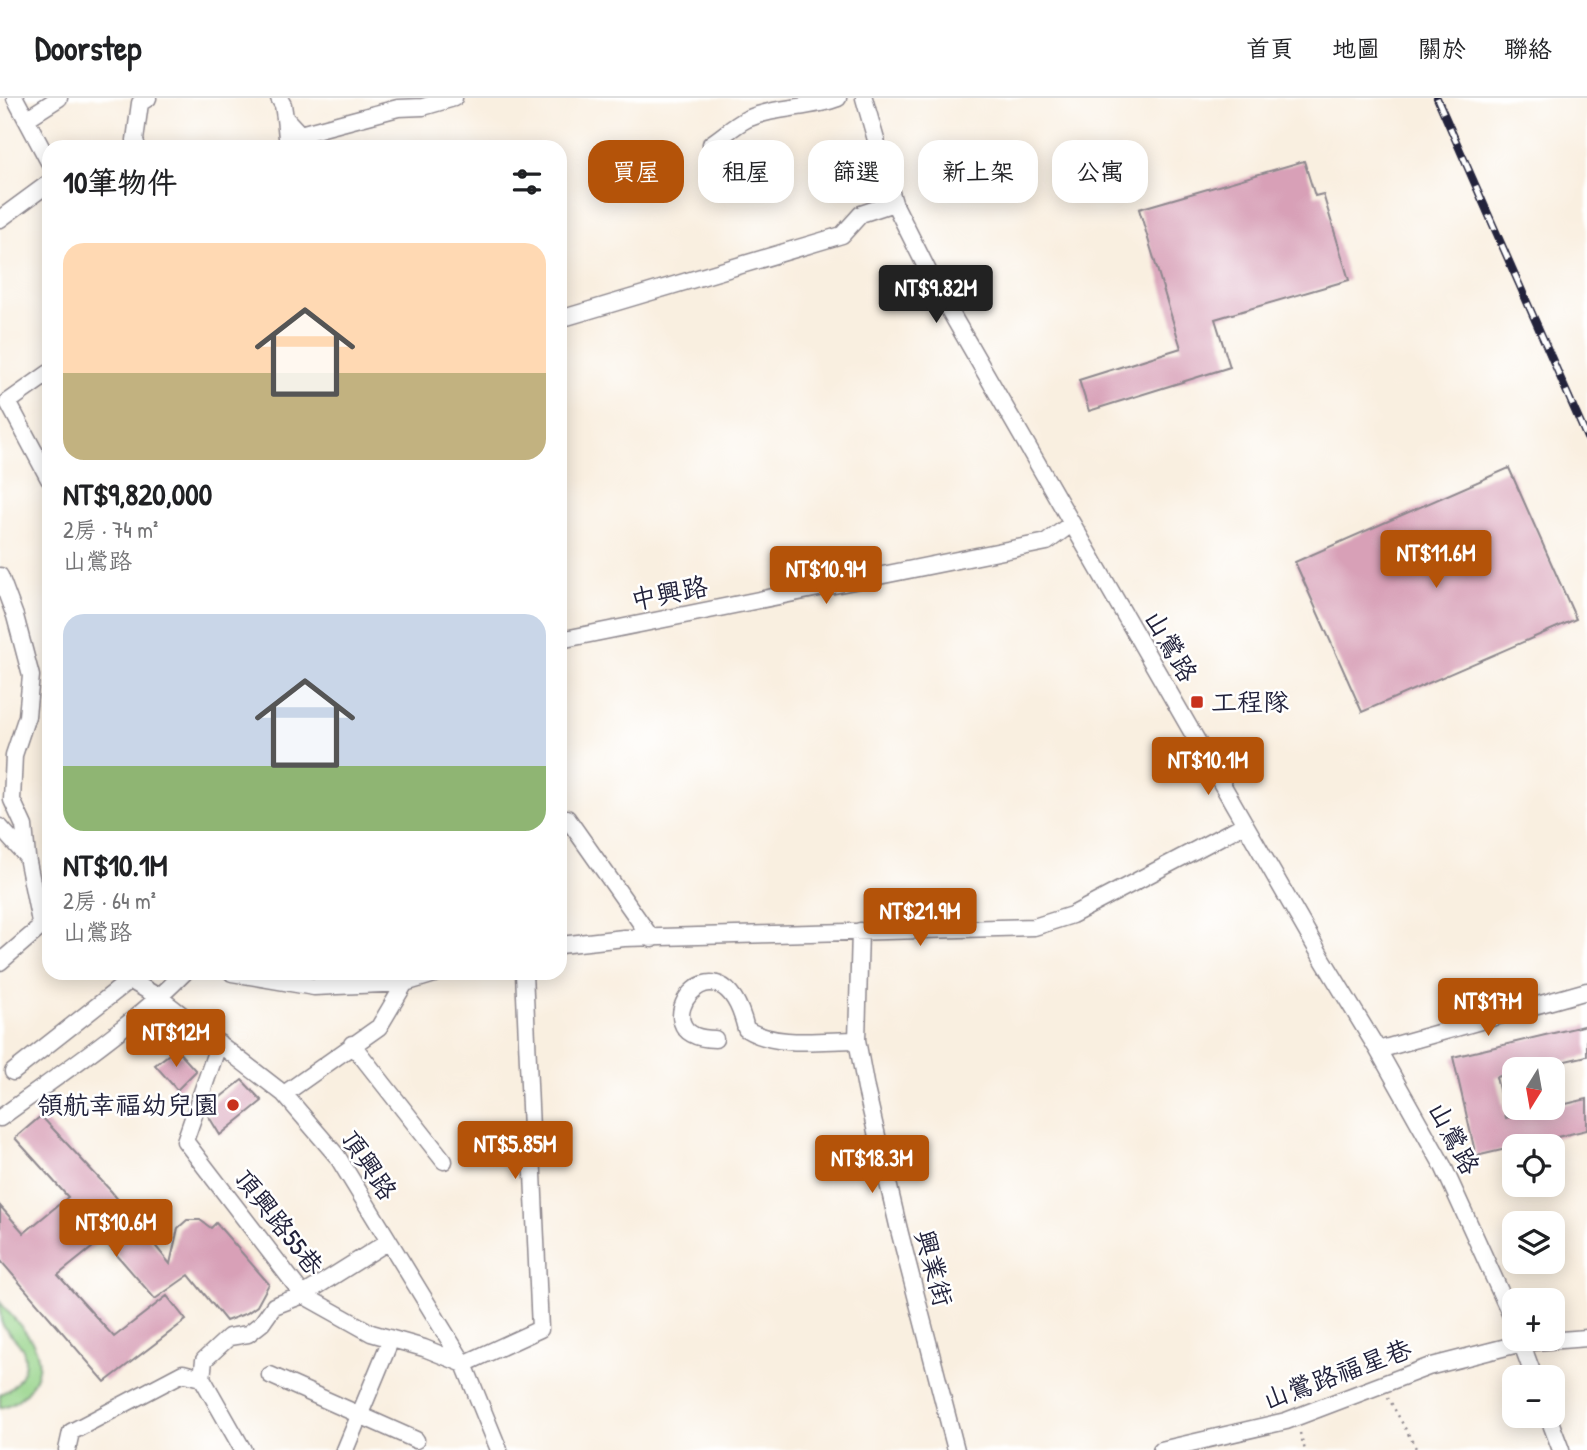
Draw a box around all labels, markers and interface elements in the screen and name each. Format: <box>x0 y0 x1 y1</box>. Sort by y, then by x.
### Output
text: Doorstep <box>35 26 141 70</box>
text: 首頁 <box>1246 32 1294 64</box>
text: 地圖 <box>1332 32 1380 64</box>
text: 關於 <box>1418 32 1466 64</box>
text: 聯絡 <box>1504 32 1552 64</box>
chip: 買屋 <box>588 140 684 203</box>
chip: 租屋 <box>698 140 794 203</box>
chip: 篩選 <box>808 140 904 203</box>
chip: 新上架 <box>918 140 1038 203</box>
chip: 公寓 <box>1052 140 1148 203</box>
text: 10筆物件 <box>63 162 177 202</box>
icon: filters <box>508 163 546 201</box>
pin: NT$9.82M <box>864 266 1008 325</box>
text: NT$9.82M <box>895 272 977 303</box>
icon: home <box>242 289 368 415</box>
text: NT$9,820,000 <box>63 474 212 514</box>
text: 2房 · 74 m² <box>63 514 158 545</box>
pin: NT$11.6M <box>1364 531 1508 590</box>
text: NT$11.6M <box>1396 537 1476 568</box>
text: 山鶯路 <box>63 545 132 576</box>
pin: NT$10.9M <box>754 546 898 606</box>
text: NT$10.9M <box>786 553 866 584</box>
street label: 中興路 <box>627 568 711 617</box>
street label: 山鶯路 <box>1137 603 1206 688</box>
icon: home <box>242 660 368 786</box>
place label: 工程隊 <box>1211 684 1289 719</box>
marker: 工程隊 <box>1189 694 1205 710</box>
pin: NT$10.1M <box>1136 738 1280 797</box>
text: NT$10.1M <box>1168 744 1248 775</box>
text: NT$10.1M <box>63 845 168 885</box>
text: 2房 · 64 m² <box>63 885 156 916</box>
pin: NT$21.9M <box>848 888 992 948</box>
text: NT$21.9M <box>880 895 960 926</box>
text: 山鶯路 <box>63 916 132 947</box>
pin: NT$17M <box>1431 978 1545 1038</box>
text: NT$17M <box>1454 985 1522 1016</box>
pin: NT$12M <box>119 1010 233 1069</box>
text: NT$12M <box>142 1016 210 1047</box>
north arrow <box>1502 1057 1564 1120</box>
map controls <box>1502 1057 1565 1428</box>
place label: 領航幸福幼兒園 <box>37 1087 219 1122</box>
street label: 山鶯路 <box>1421 1095 1488 1180</box>
marker: 領航幸福幼兒園 <box>225 1097 241 1113</box>
pin: NT$5.85M <box>443 1122 587 1181</box>
street label: 頂興路 <box>333 1123 406 1207</box>
text: NT$5.85M <box>474 1128 556 1159</box>
button: locate <box>1502 1134 1565 1197</box>
pin: NT$18.3M <box>800 1136 944 1195</box>
text: NT$18.3M <box>831 1142 913 1173</box>
street label: 頂興路55巷 <box>227 1161 332 1282</box>
pin: NT$10.6M <box>44 1200 188 1259</box>
text: NT$10.6M <box>75 1206 157 1237</box>
button: layers <box>1502 1211 1565 1274</box>
street label: 興業街 <box>907 1226 961 1310</box>
button: + <box>1502 1288 1565 1351</box>
street label: 山鶯路福星巷 <box>1258 1330 1416 1417</box>
button: − <box>1502 1365 1565 1428</box>

